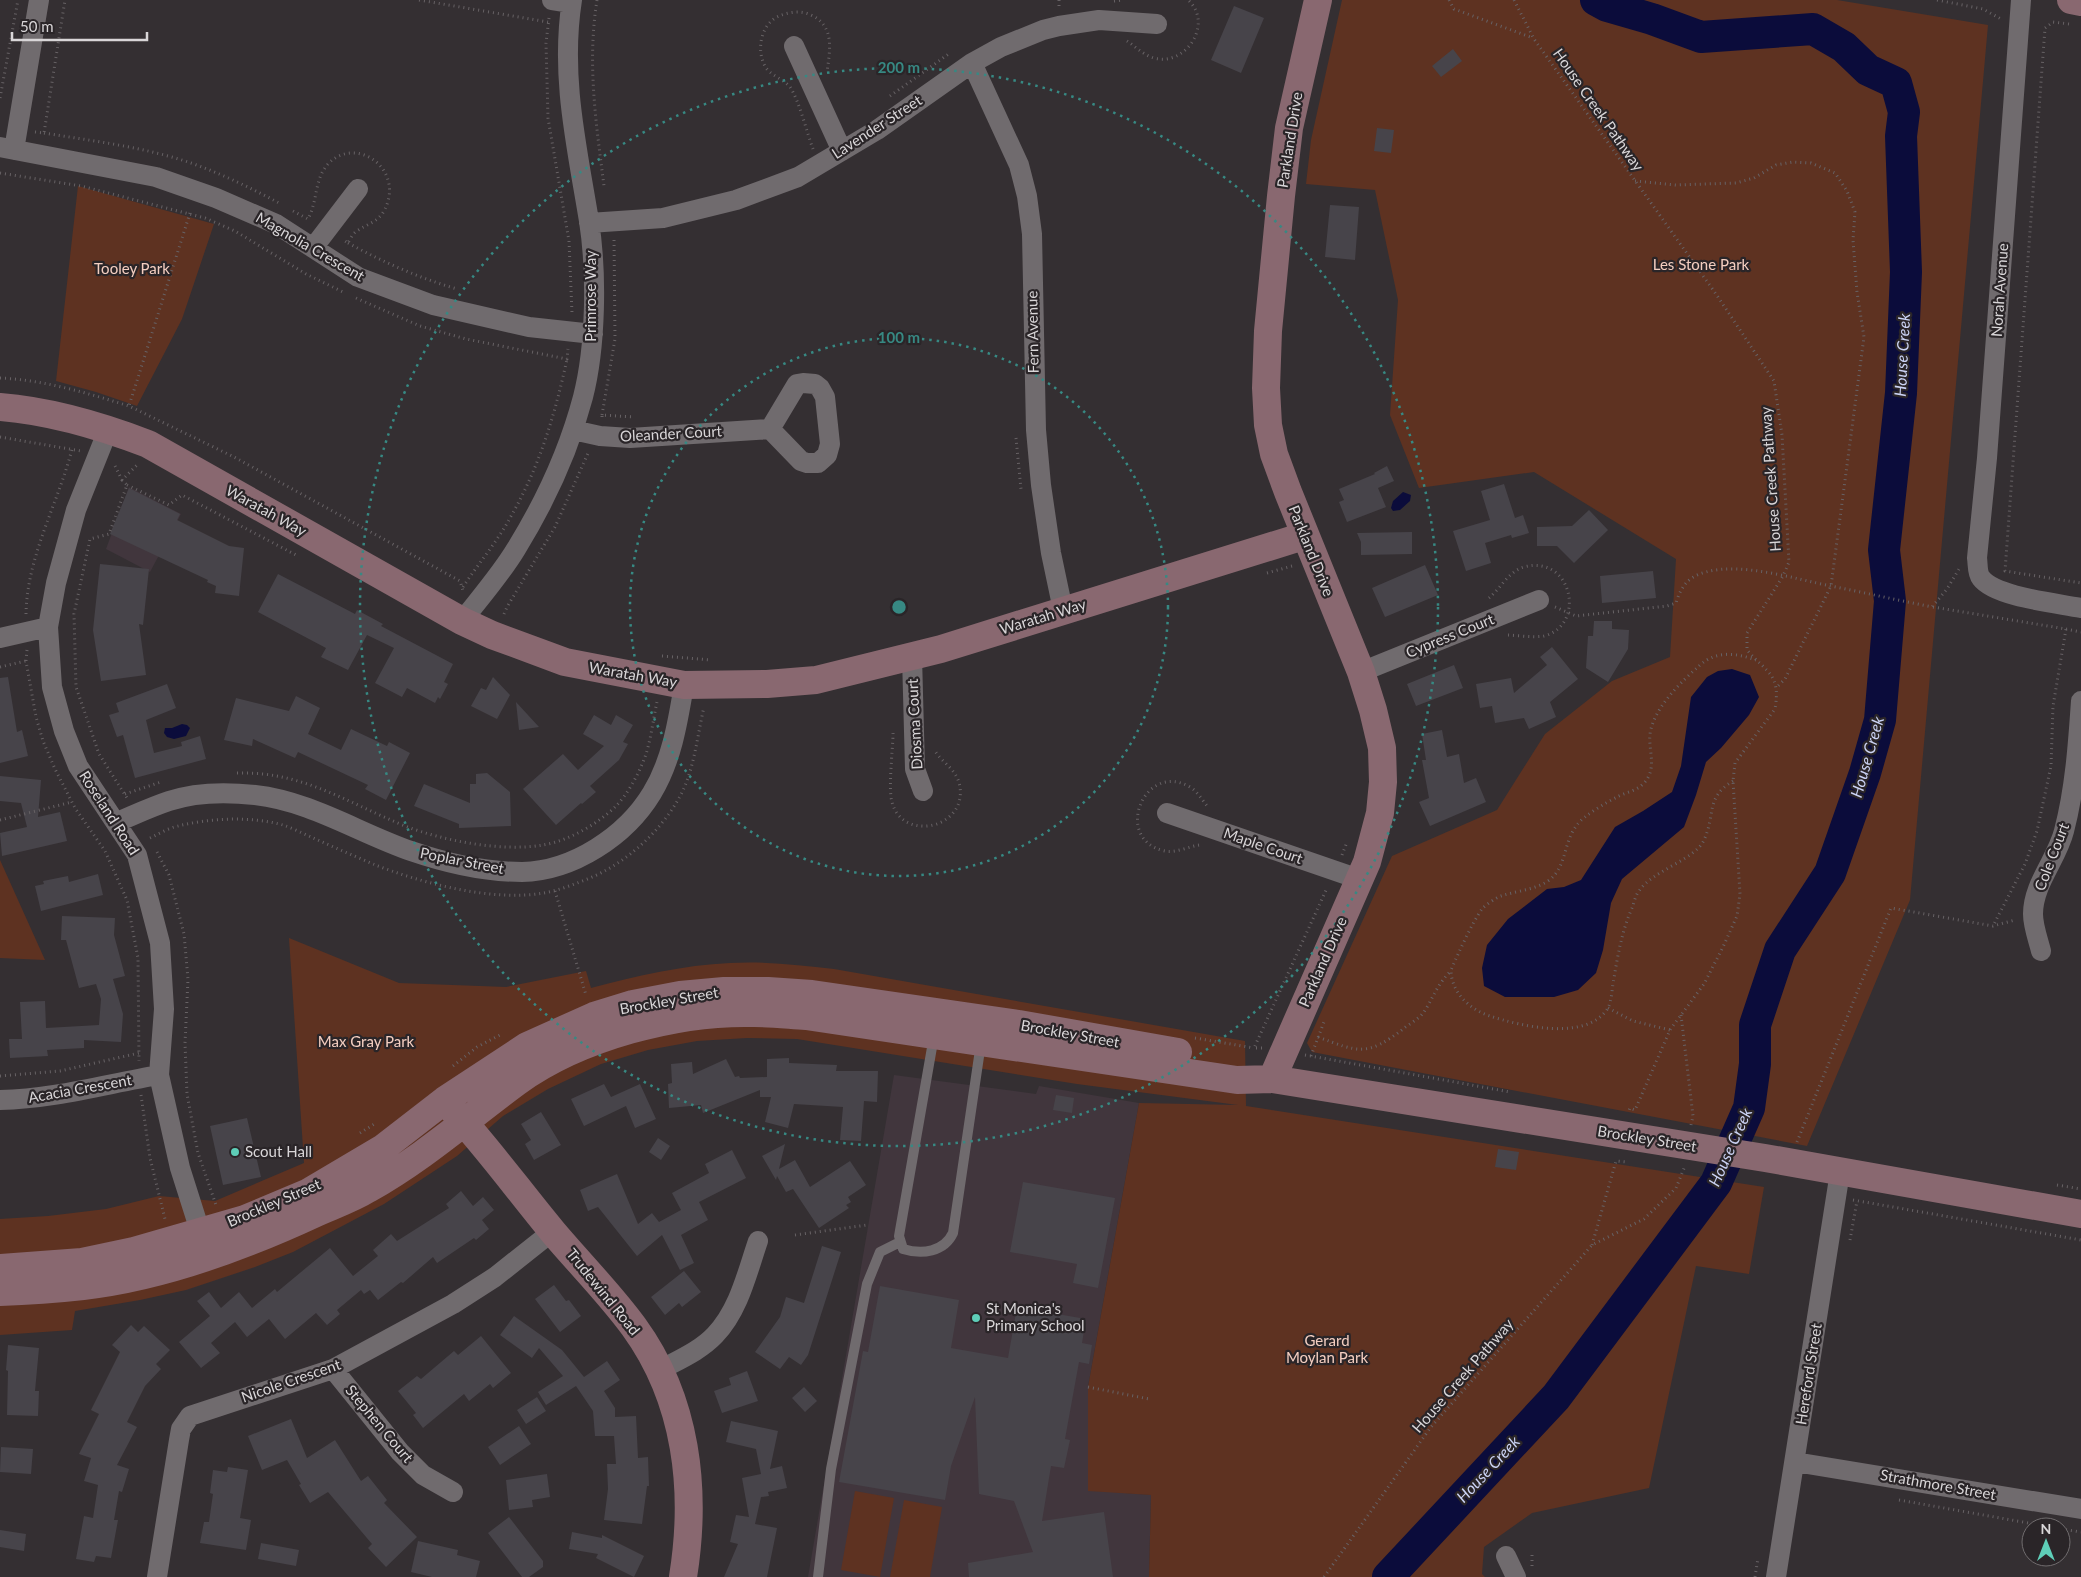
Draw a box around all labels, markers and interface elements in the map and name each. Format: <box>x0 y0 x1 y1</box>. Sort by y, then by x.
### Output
scale bar <box>12 10 148 42</box>
text: 50 m <box>20 17 54 35</box>
street label: House Creek Pathway <box>1550 45 1648 174</box>
text: 200 m <box>878 58 920 76</box>
street label: Lavender Street <box>828 90 925 162</box>
street label: Parkland Drive <box>1273 91 1305 189</box>
street label: Magnolia Crescent <box>253 208 369 285</box>
street label: Norah Avenue <box>1987 242 2011 337</box>
street label: Primrose Way <box>581 250 599 342</box>
park label: Les Stone Park <box>1653 255 1750 273</box>
park label: Tooley Park <box>94 259 170 277</box>
street label: Fern Avenue <box>1022 291 1042 373</box>
water label: House Creek <box>1890 312 1913 397</box>
text: 100 m <box>878 328 920 346</box>
street label: House Creek Pathway <box>1756 406 1784 552</box>
street label: Oleander Court <box>620 421 723 445</box>
street label: Waratah Way <box>223 481 310 540</box>
street label: Parkland Drive <box>1285 502 1338 599</box>
street label: Waratah Way <box>997 594 1088 638</box>
centre of rings <box>890 598 908 616</box>
street label: Cypress Court <box>1403 609 1497 661</box>
street label: Waratah Way <box>588 657 679 691</box>
street label: Diosma Court <box>903 677 925 770</box>
water label: House Creek <box>1846 714 1887 800</box>
street label: Roseland Road <box>76 767 144 858</box>
street label: Cole Court <box>2030 820 2072 893</box>
street label: Maple Court <box>1221 823 1306 867</box>
street label: Poplar Street <box>419 843 506 877</box>
street label: Parkland Drive <box>1294 914 1350 1009</box>
street label: Brockley Street <box>618 982 720 1018</box>
street label: Brockley Street <box>1019 1015 1122 1051</box>
park label: Max Gray Park <box>318 1032 415 1050</box>
street label: Acacia Crescent <box>27 1070 134 1106</box>
water label: House Creek <box>1704 1104 1755 1189</box>
street label: Brockley Street <box>1596 1121 1699 1155</box>
place label: Scout Hall <box>245 1142 312 1160</box>
marker: Scout Hall <box>229 1146 241 1158</box>
street label: Brockley Street <box>224 1174 324 1230</box>
street label: Trudewind Road <box>563 1244 644 1338</box>
place label: St Monica's Primary School <box>986 1299 1085 1334</box>
marker: St Monica's Primary School <box>970 1312 982 1324</box>
street label: House Creek Pathway <box>1408 1314 1517 1436</box>
street label: Hereford Street <box>1791 1321 1825 1426</box>
park label: Gerard Moylan Park <box>1286 1331 1368 1366</box>
street label: Nicole Crescent <box>239 1354 343 1405</box>
street label: Stephen Court <box>342 1381 418 1466</box>
water label: House Creek <box>1452 1431 1523 1506</box>
street label: Strathmore Street <box>1879 1465 1998 1503</box>
north arrow <box>2021 1517 2071 1567</box>
text: N <box>2041 1520 2051 1537</box>

